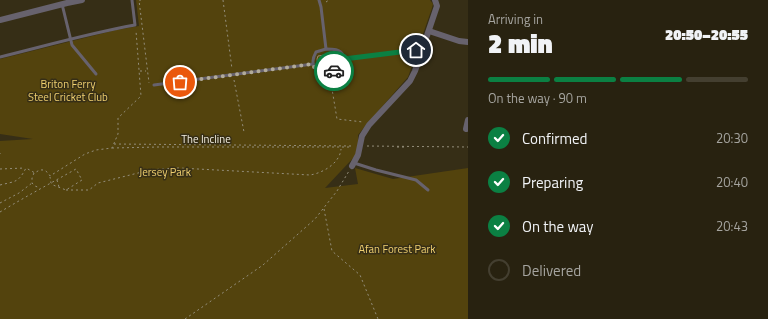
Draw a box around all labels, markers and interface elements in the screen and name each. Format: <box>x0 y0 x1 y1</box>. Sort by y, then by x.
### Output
text: Arriving in <box>488 9 543 29</box>
text: 20:50–20:55 <box>665 23 748 46</box>
text: 2 min <box>488 24 553 63</box>
pin <box>399 33 433 67</box>
icon: home <box>405 39 427 61</box>
courier <box>314 51 354 91</box>
icon: car <box>323 60 345 82</box>
pin <box>163 65 197 99</box>
icon: bag <box>169 71 191 93</box>
park label: Briton Ferry Steel Cricket Club <box>28 76 108 105</box>
text: On the way · 90 m <box>488 88 587 108</box>
icon: check <box>488 127 510 149</box>
text: Confirmed <box>522 127 587 150</box>
text: 20:30 <box>716 128 748 148</box>
street label: The Incline <box>181 131 231 147</box>
park label: Jersey Park <box>139 164 192 180</box>
icon: check <box>488 171 510 193</box>
text: Preparing <box>522 171 583 194</box>
text: 20:40 <box>716 172 748 192</box>
icon: check <box>488 215 510 237</box>
text: On the way <box>522 215 594 238</box>
text: 20:43 <box>716 216 748 236</box>
park label: Afan Forest Park <box>358 241 436 257</box>
text: Delivered <box>522 259 581 282</box>

